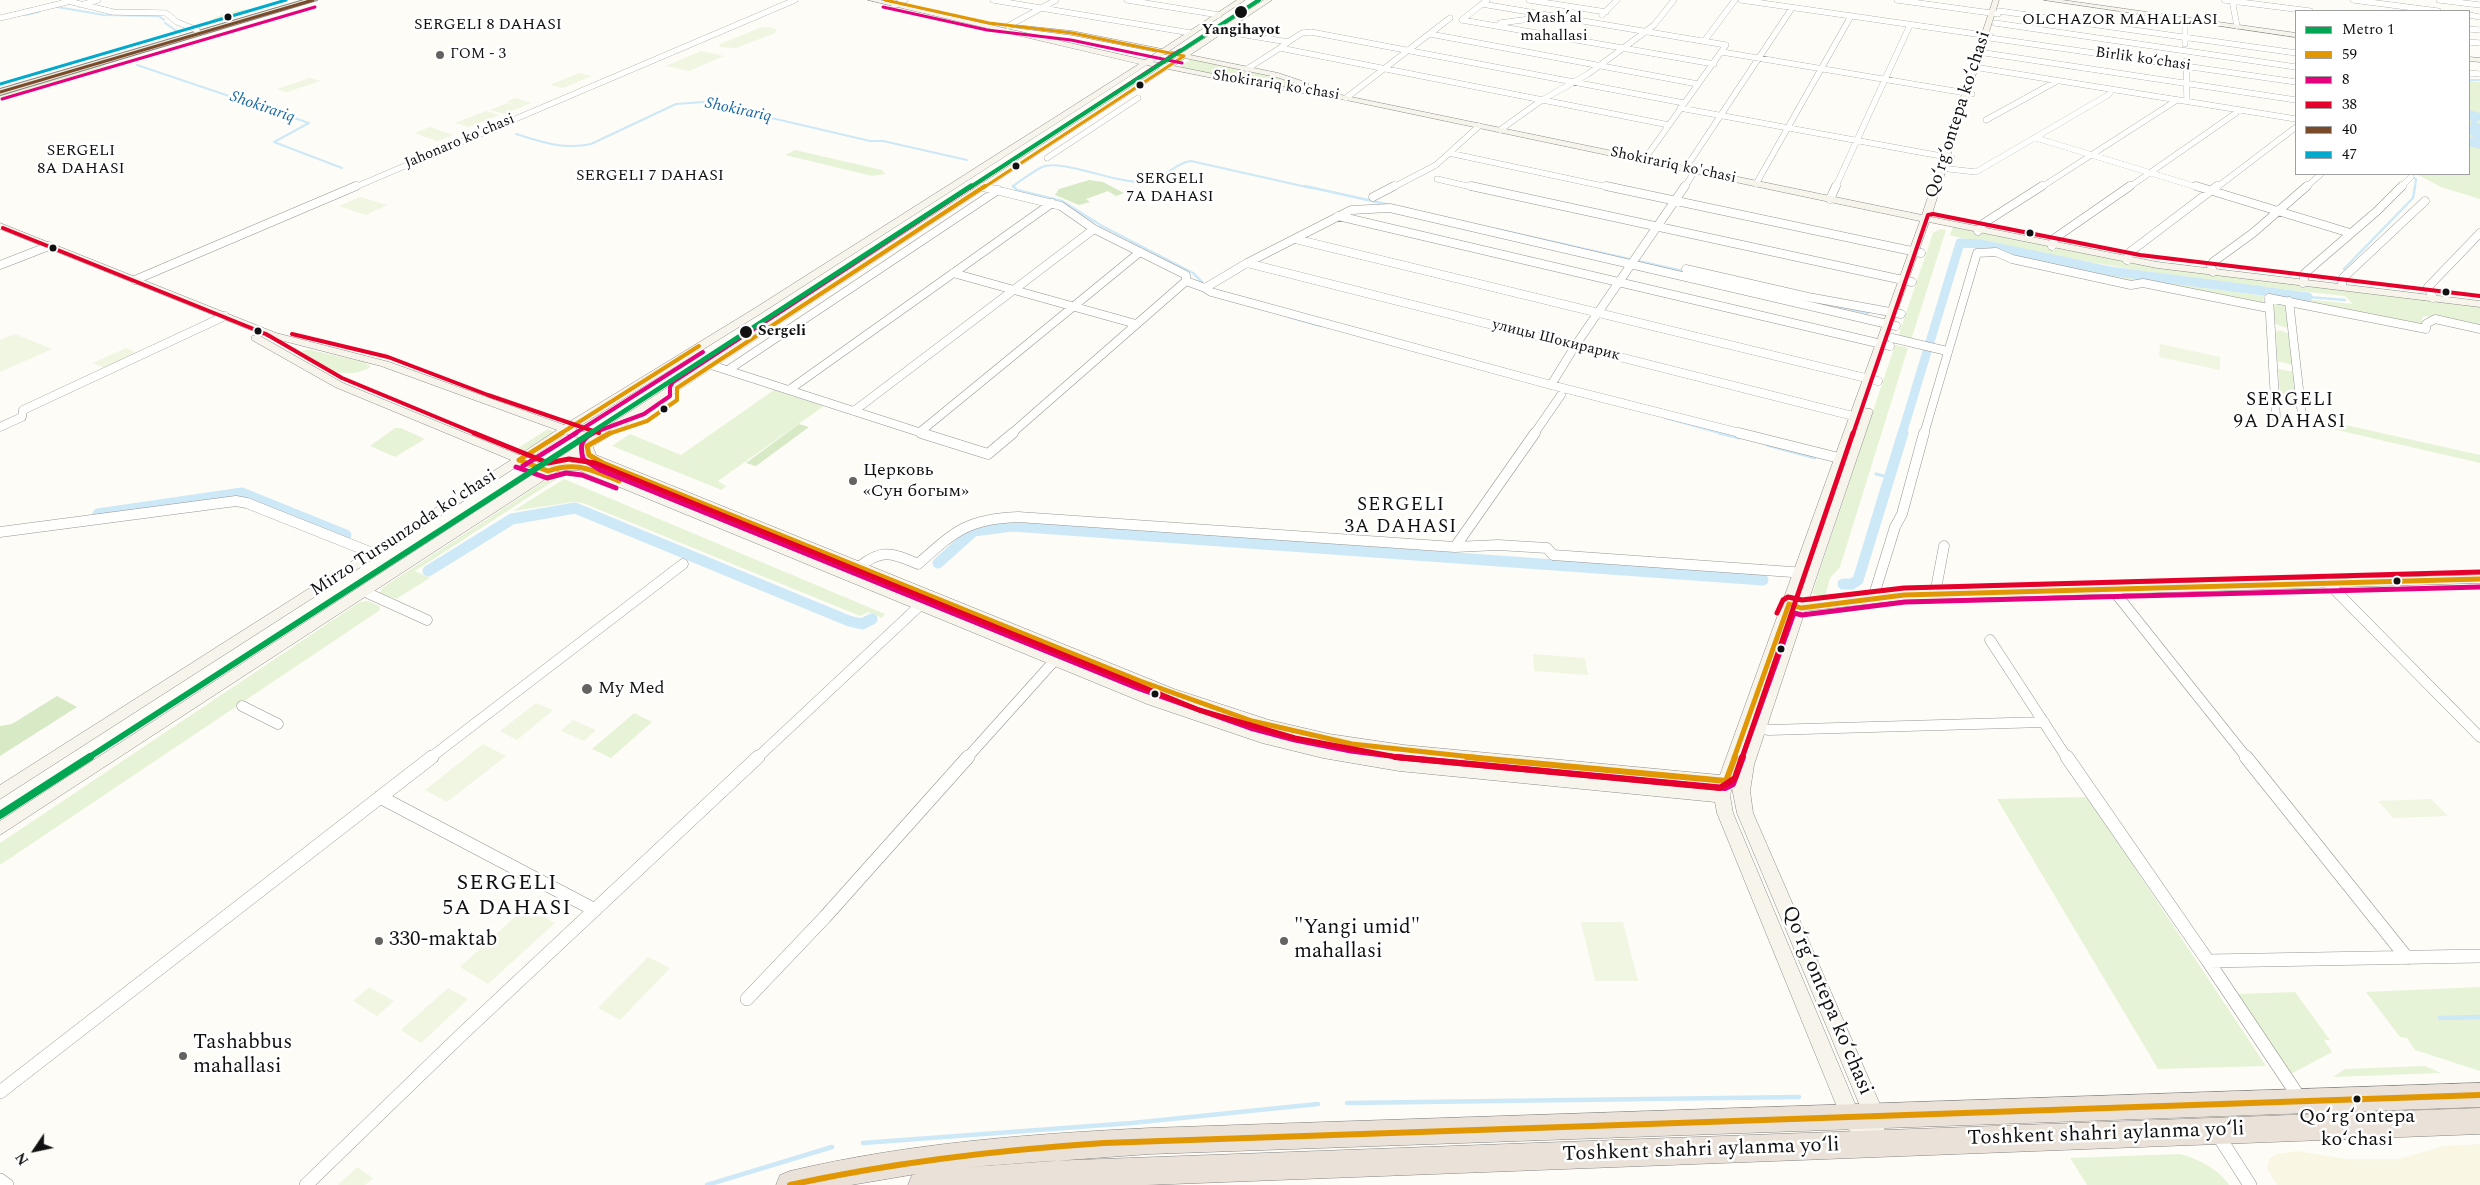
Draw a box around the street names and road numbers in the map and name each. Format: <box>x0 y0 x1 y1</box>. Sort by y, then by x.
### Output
street label: Qoʻrgʻontepa koʻchasi <box>1922 29 1996 201</box>
street label: Birlik koʻchasi <box>2094 44 2192 76</box>
street label: Shokirariq ko'chasi <box>1211 67 1341 105</box>
street label: Jahonaro ko'chasi <box>402 111 518 173</box>
street label: Shokirariq ko'chasi <box>1609 144 1737 188</box>
street label: улицы Шокирарик <box>1490 316 1622 366</box>
street label: Mirzo Tursunzoda ko'chasi <box>307 466 501 602</box>
street label: Qoʻrgʻontepa koʻchasi <box>1775 903 1877 1099</box>
street label: Toshkent shahri aylanma yoʻli <box>1967 1118 2245 1152</box>
street label: Toshkent shahri aylanma yoʻli <box>1562 1134 1840 1168</box>

